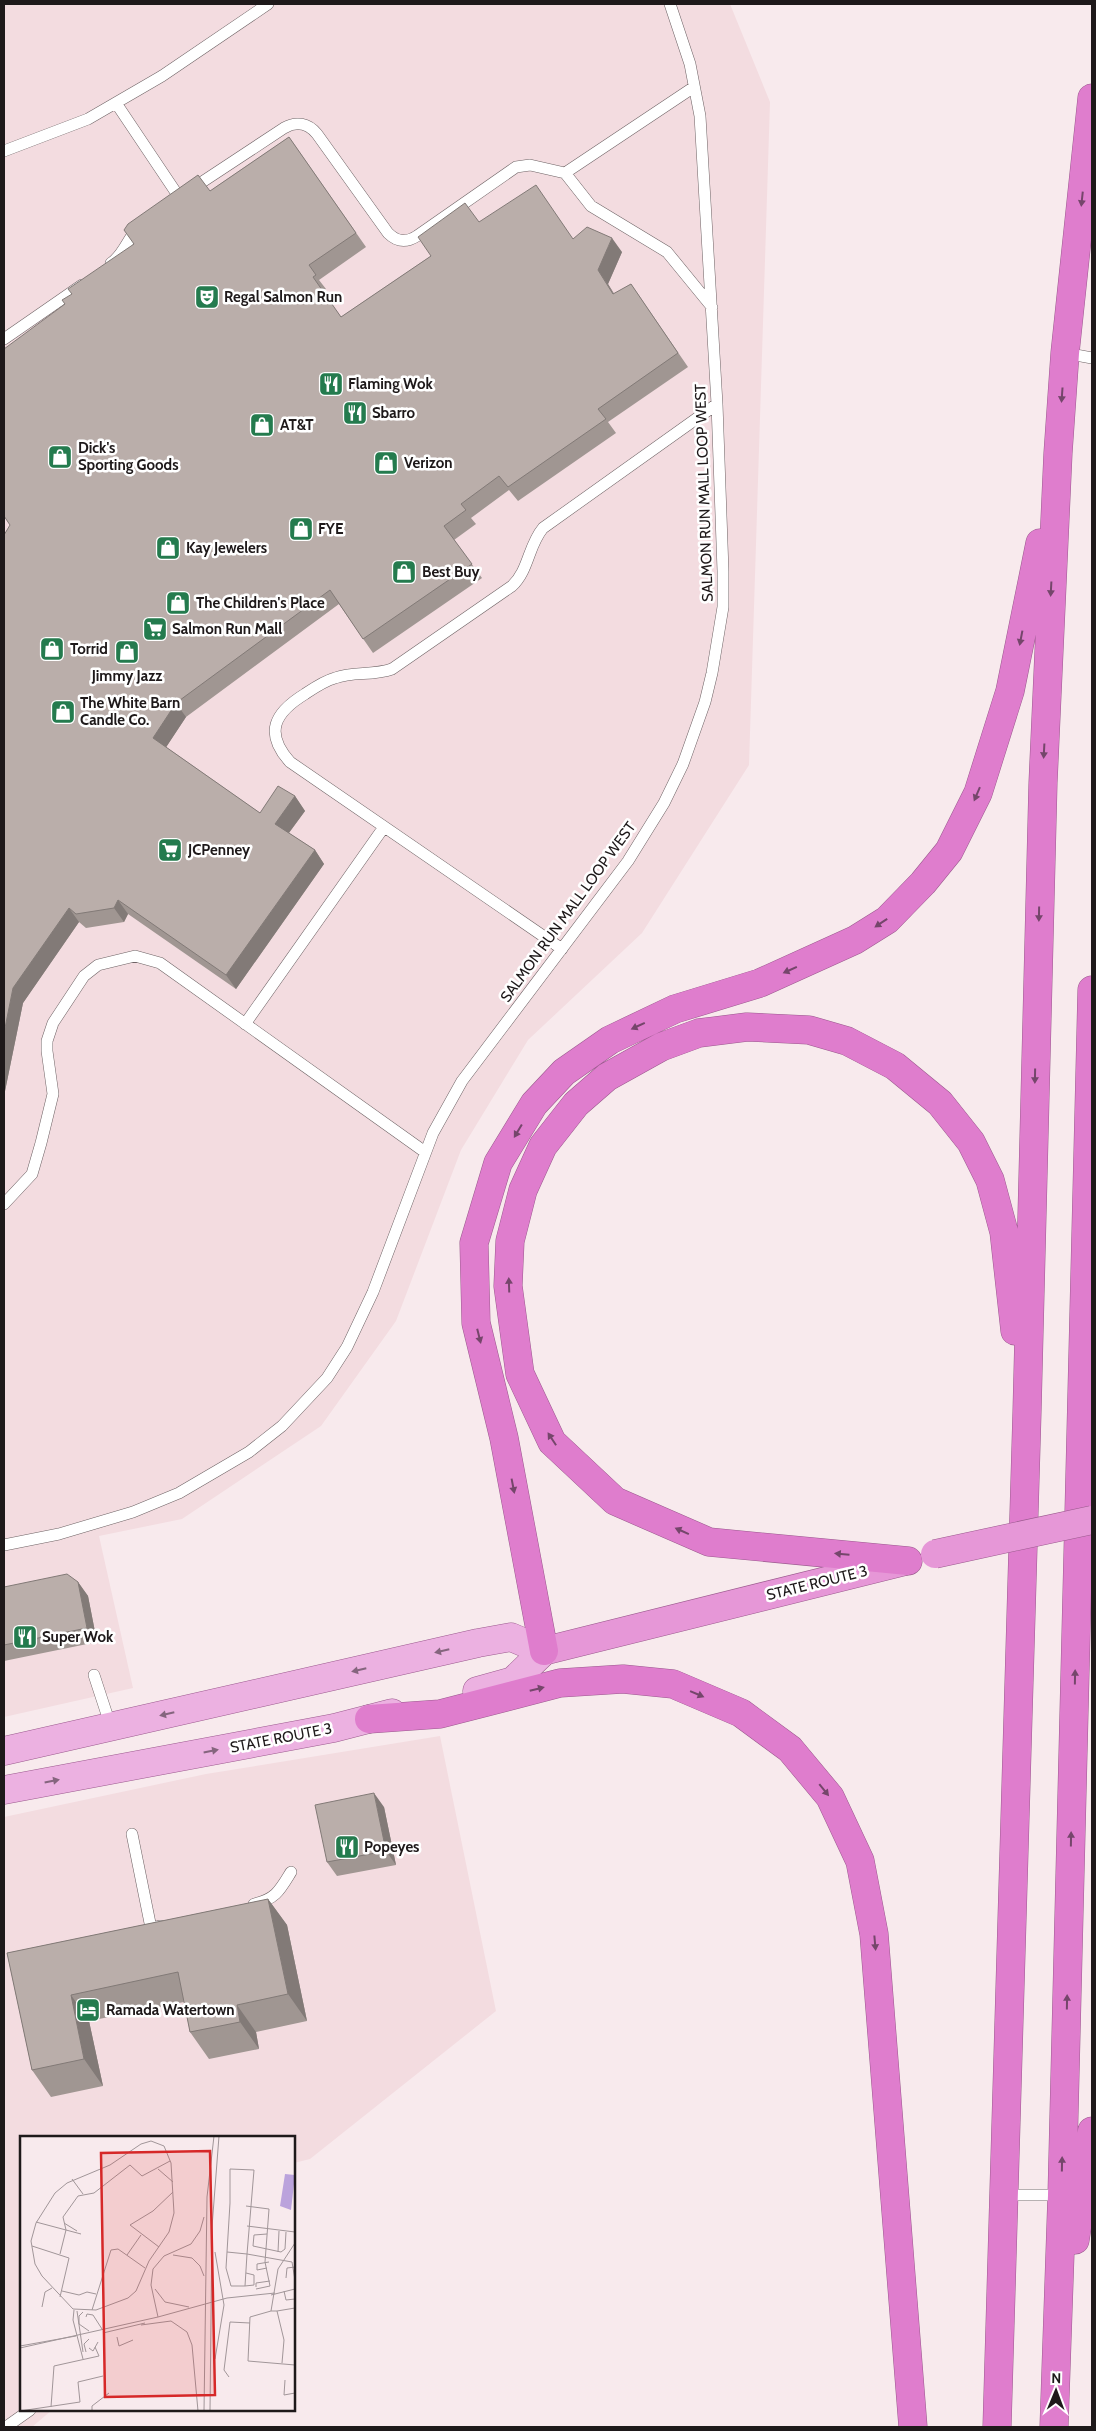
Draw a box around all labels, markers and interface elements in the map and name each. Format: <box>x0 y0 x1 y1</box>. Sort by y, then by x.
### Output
one-way arrow <box>1077 191 1085 207</box>
theatre icon: Regal Salmon Run <box>194 284 220 310</box>
place label: Regal Salmon Run <box>224 288 342 306</box>
restaurant icon: Flaming Wok <box>318 371 344 397</box>
place label: Flaming Wok <box>348 375 433 393</box>
street label: SALMON RUN MALL LOOP WEST <box>691 384 717 602</box>
one-way arrow <box>1058 387 1066 403</box>
restaurant icon: Sbarro <box>342 400 368 426</box>
place label: Sbarro <box>372 404 415 422</box>
shop icon: AT&T <box>249 412 275 438</box>
place label: AT&T <box>280 416 314 434</box>
place label: Dick's Sporting Goods <box>78 439 179 474</box>
shop icon: Dick's Sporting Goods <box>47 444 73 470</box>
shop icon: Verizon <box>373 450 399 476</box>
place label: Verizon <box>404 454 453 472</box>
shop icon: FYE <box>288 516 314 542</box>
place label: FYE <box>318 520 344 538</box>
shop icon: Kay Jewelers <box>155 535 181 561</box>
place label: Kay Jewelers <box>186 539 267 557</box>
shop icon: Best Buy <box>391 559 417 585</box>
place label: Best Buy <box>422 563 481 581</box>
one-way arrow <box>1047 581 1055 597</box>
shop icon: The Children's Place <box>165 590 191 616</box>
place label: The Children's Place <box>196 594 325 612</box>
supermarket icon: Salmon Run Mall <box>142 616 168 642</box>
place label: Salmon Run Mall <box>172 620 282 638</box>
one-way arrow <box>1016 631 1024 647</box>
shop icon: Torrid <box>39 636 65 662</box>
shop icon: Jimmy Jazz <box>114 639 140 665</box>
place label: Torrid <box>70 640 108 658</box>
place label: Jimmy Jazz <box>91 667 162 685</box>
place label: The White Barn Candle Co. <box>80 694 180 729</box>
shop icon: The White Barn Candle Co. <box>50 699 76 725</box>
one-way arrow <box>1040 744 1048 760</box>
one-way arrow <box>972 787 980 801</box>
street label: SALMON RUN MALL LOOP WEST <box>497 818 639 1006</box>
supermarket icon: JCPenney <box>157 837 183 863</box>
place label: JCPenney <box>187 841 251 859</box>
one-way arrow <box>1035 906 1043 922</box>
one-way arrow <box>874 918 888 928</box>
one-way arrow <box>783 967 797 975</box>
one-way arrow <box>631 1023 645 1031</box>
one-way arrow <box>1031 1069 1039 1085</box>
one-way arrow <box>513 1124 522 1137</box>
one-way arrow <box>505 1276 513 1292</box>
one-way arrow <box>475 1329 483 1344</box>
one-way arrow <box>547 1432 557 1445</box>
one-way arrow <box>509 1478 517 1493</box>
one-way arrow <box>675 1526 689 1534</box>
one-way arrow <box>834 1550 850 1558</box>
street label: STATE ROUTE 3 <box>765 1562 869 1604</box>
restaurant icon: Super Wok <box>12 1624 38 1650</box>
place label: Super Wok <box>42 1628 114 1646</box>
one-way arrow <box>435 1647 450 1655</box>
one-way arrow <box>352 1666 367 1674</box>
one-way arrow <box>1071 1669 1079 1685</box>
one-way arrow <box>530 1685 545 1693</box>
one-way arrow <box>689 1691 704 1699</box>
one-way arrow <box>159 1710 174 1718</box>
street label: STATE ROUTE 3 <box>229 1719 333 1757</box>
one-way arrow <box>204 1747 220 1755</box>
one-way arrow <box>44 1777 59 1785</box>
one-way arrow <box>818 1784 830 1796</box>
one-way arrow <box>1067 1831 1075 1847</box>
restaurant icon: Popeyes <box>334 1834 360 1860</box>
place label: Popeyes <box>364 1838 419 1856</box>
one-way arrow <box>871 1935 879 1951</box>
one-way arrow <box>1063 1994 1071 2010</box>
hotel icon: Ramada Watertown <box>75 1997 101 2023</box>
place label: Ramada Watertown <box>106 2001 235 2019</box>
inset map <box>20 2136 295 2411</box>
one-way arrow <box>1059 2156 1067 2172</box>
north arrow <box>1031 2366 1081 2416</box>
text: N <box>1051 2369 1061 2387</box>

